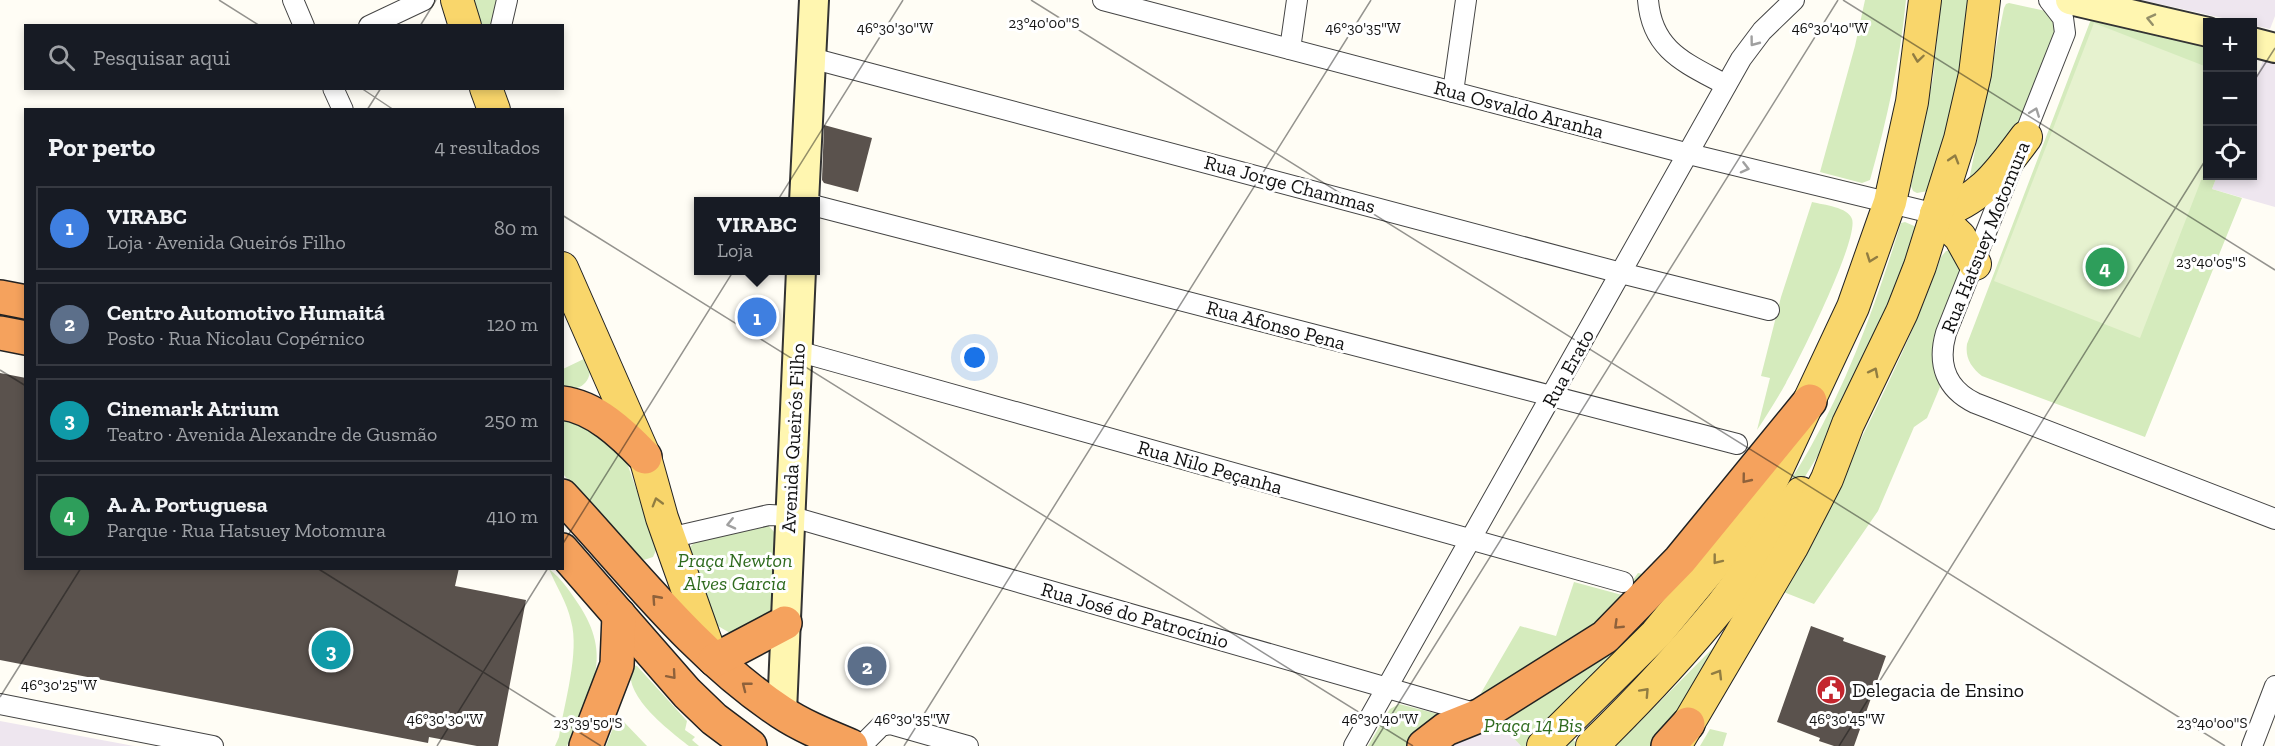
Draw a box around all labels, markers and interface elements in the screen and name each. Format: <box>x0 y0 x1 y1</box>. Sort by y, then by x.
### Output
one-way arrow <box>2146 13 2156 26</box>
text: 23°40'00"S <box>1009 14 1079 32</box>
map controls <box>2203 18 2257 180</box>
button: + <box>2203 18 2257 72</box>
text: 46°30'30"W <box>857 19 933 37</box>
text: 46°30'35"W <box>1325 19 1401 37</box>
text: 46°30'40"W <box>1792 19 1868 37</box>
search box <box>24 24 564 90</box>
one-way arrow <box>1750 36 1761 47</box>
icon: search <box>45 41 78 74</box>
text: Pesquisar aqui <box>93 44 230 71</box>
one-way arrow <box>1912 54 1924 63</box>
button: − <box>2203 72 2257 126</box>
street label: Rua Osvaldo Aranha <box>1431 75 1607 143</box>
one-way arrow <box>2028 107 2041 118</box>
button: locate <box>2203 126 2257 180</box>
text: Por perto <box>48 131 155 163</box>
text: 4 resultados <box>435 135 540 159</box>
street label: Rua Hatsuey Motomura <box>1936 137 2035 336</box>
street label: Rua Jorge Chammas <box>1202 150 1378 218</box>
one-way arrow <box>1947 154 1959 165</box>
one-way arrow <box>1739 161 1750 173</box>
popup <box>694 197 820 275</box>
text: VIRABC <box>107 203 187 230</box>
text: VIRABC <box>717 211 797 238</box>
text: 1 <box>65 216 74 240</box>
text: 80 m <box>494 216 538 240</box>
text: Loja · Avenida Queirós Filho <box>107 230 346 254</box>
text: Loja <box>717 238 753 262</box>
pin: 4 <box>2086 244 2124 290</box>
one-way arrow <box>1866 252 1879 262</box>
text: 23°40'05"S <box>2176 253 2246 271</box>
pin: 1 <box>738 294 777 340</box>
street label: Rua Afonso Pena <box>1204 295 1349 355</box>
text: Centro Automotivo Humaitá <box>107 299 385 326</box>
text: 2 <box>64 312 75 336</box>
text: 120 m <box>487 312 538 336</box>
street label: Rua Erato <box>1537 325 1599 411</box>
text: Posto · Rua Nicolau Copérnico <box>107 326 365 350</box>
street label: Avenida Queirós Filho <box>776 343 810 533</box>
your location <box>960 343 989 372</box>
one-way arrow <box>1866 367 1878 378</box>
text: Cinemark Atrium <box>107 395 279 422</box>
text: 3 <box>64 408 75 432</box>
text: 250 m <box>484 408 538 432</box>
text: Teatro · Avenida Alexandre de Gusmão <box>107 422 437 446</box>
street label: Rua Nilo Peçanha <box>1135 435 1286 499</box>
one-way arrow <box>1742 472 1753 483</box>
text: A. A. Portuguesa <box>107 491 268 518</box>
one-way arrow <box>652 497 665 507</box>
text: 4 <box>64 504 75 528</box>
text: 410 m <box>486 504 538 528</box>
one-way arrow <box>727 516 737 529</box>
text: Parque · Rua Hatsuey Motomura <box>107 518 386 542</box>
park label: Praça Newton Alves Garcia <box>677 548 793 595</box>
one-way arrow <box>1714 554 1725 565</box>
street label: Rua José do Patrocínio <box>1038 577 1232 653</box>
one-way arrow <box>652 595 663 606</box>
one-way arrow <box>1614 618 1625 629</box>
pin: 3 <box>312 628 350 672</box>
pin: 2 <box>848 644 886 688</box>
one-way arrow <box>665 668 676 679</box>
one-way arrow <box>1711 670 1723 680</box>
public building icon: Delegacia de Ensino <box>1815 674 1847 706</box>
text: 46°30'25"W <box>21 676 97 694</box>
place label: Delegacia de Ensino <box>1852 678 2024 702</box>
one-way arrow <box>741 682 752 693</box>
one-way arrow <box>1638 688 1649 698</box>
text: 46°30'30"W <box>407 710 483 728</box>
text: 46°30'35"W <box>874 710 950 728</box>
text: 46°30'40"W <box>1342 710 1418 728</box>
text: 46°30'45"W <box>1809 710 1885 728</box>
park label: Praça 14 Bis <box>1484 713 1583 737</box>
text: 23°39'50"S <box>553 714 623 732</box>
text: 23°40'00"S <box>2177 714 2247 732</box>

